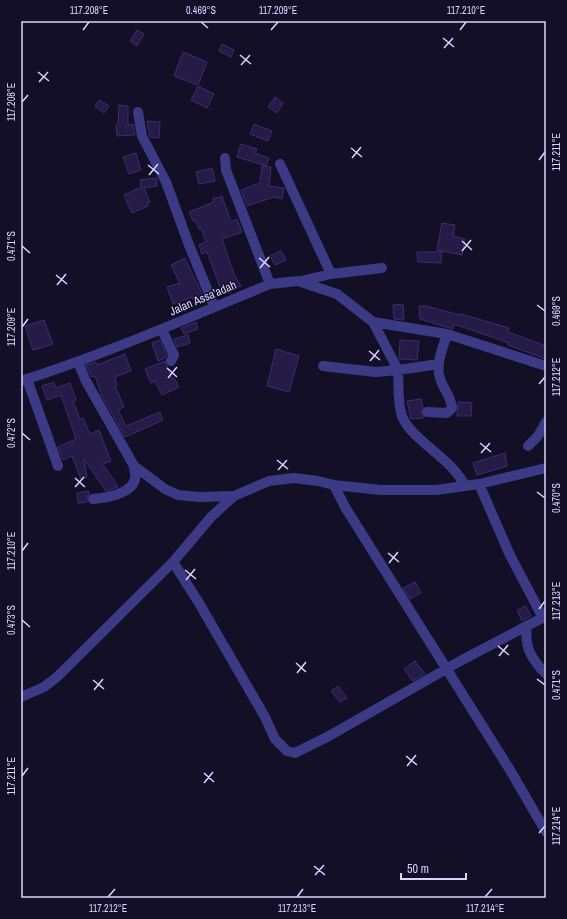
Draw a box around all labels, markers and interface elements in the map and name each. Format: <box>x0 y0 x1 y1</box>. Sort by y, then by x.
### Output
text: 117.208°E <box>70 4 108 17</box>
text: 0.469°S <box>186 4 217 17</box>
text: 117.209°E <box>259 4 297 17</box>
text: 117.210°E <box>447 4 485 17</box>
text: 117.208°E <box>5 83 18 121</box>
text: 117.211°E <box>550 133 563 171</box>
text: 0.471°S <box>5 230 18 261</box>
street label: Jalan Assa'adah <box>167 277 239 319</box>
text: 0.469°S <box>550 295 563 326</box>
text: 117.209°E <box>5 308 18 346</box>
text: 117.212°E <box>550 358 563 396</box>
text: 0.472°S <box>5 417 18 448</box>
text: 0.470°S <box>550 482 563 513</box>
text: 117.210°E <box>5 532 18 570</box>
text: 117.213°E <box>550 582 563 620</box>
text: 0.473°S <box>5 604 18 635</box>
text: 0.471°S <box>550 669 563 700</box>
text: 117.211°E <box>5 757 18 795</box>
text: 117.214°E <box>550 807 563 845</box>
scale bar <box>401 855 466 881</box>
text: 50 m <box>407 861 429 877</box>
text: 117.212°E <box>89 902 127 915</box>
text: 117.213°E <box>278 902 316 915</box>
text: 117.214°E <box>466 902 504 915</box>

